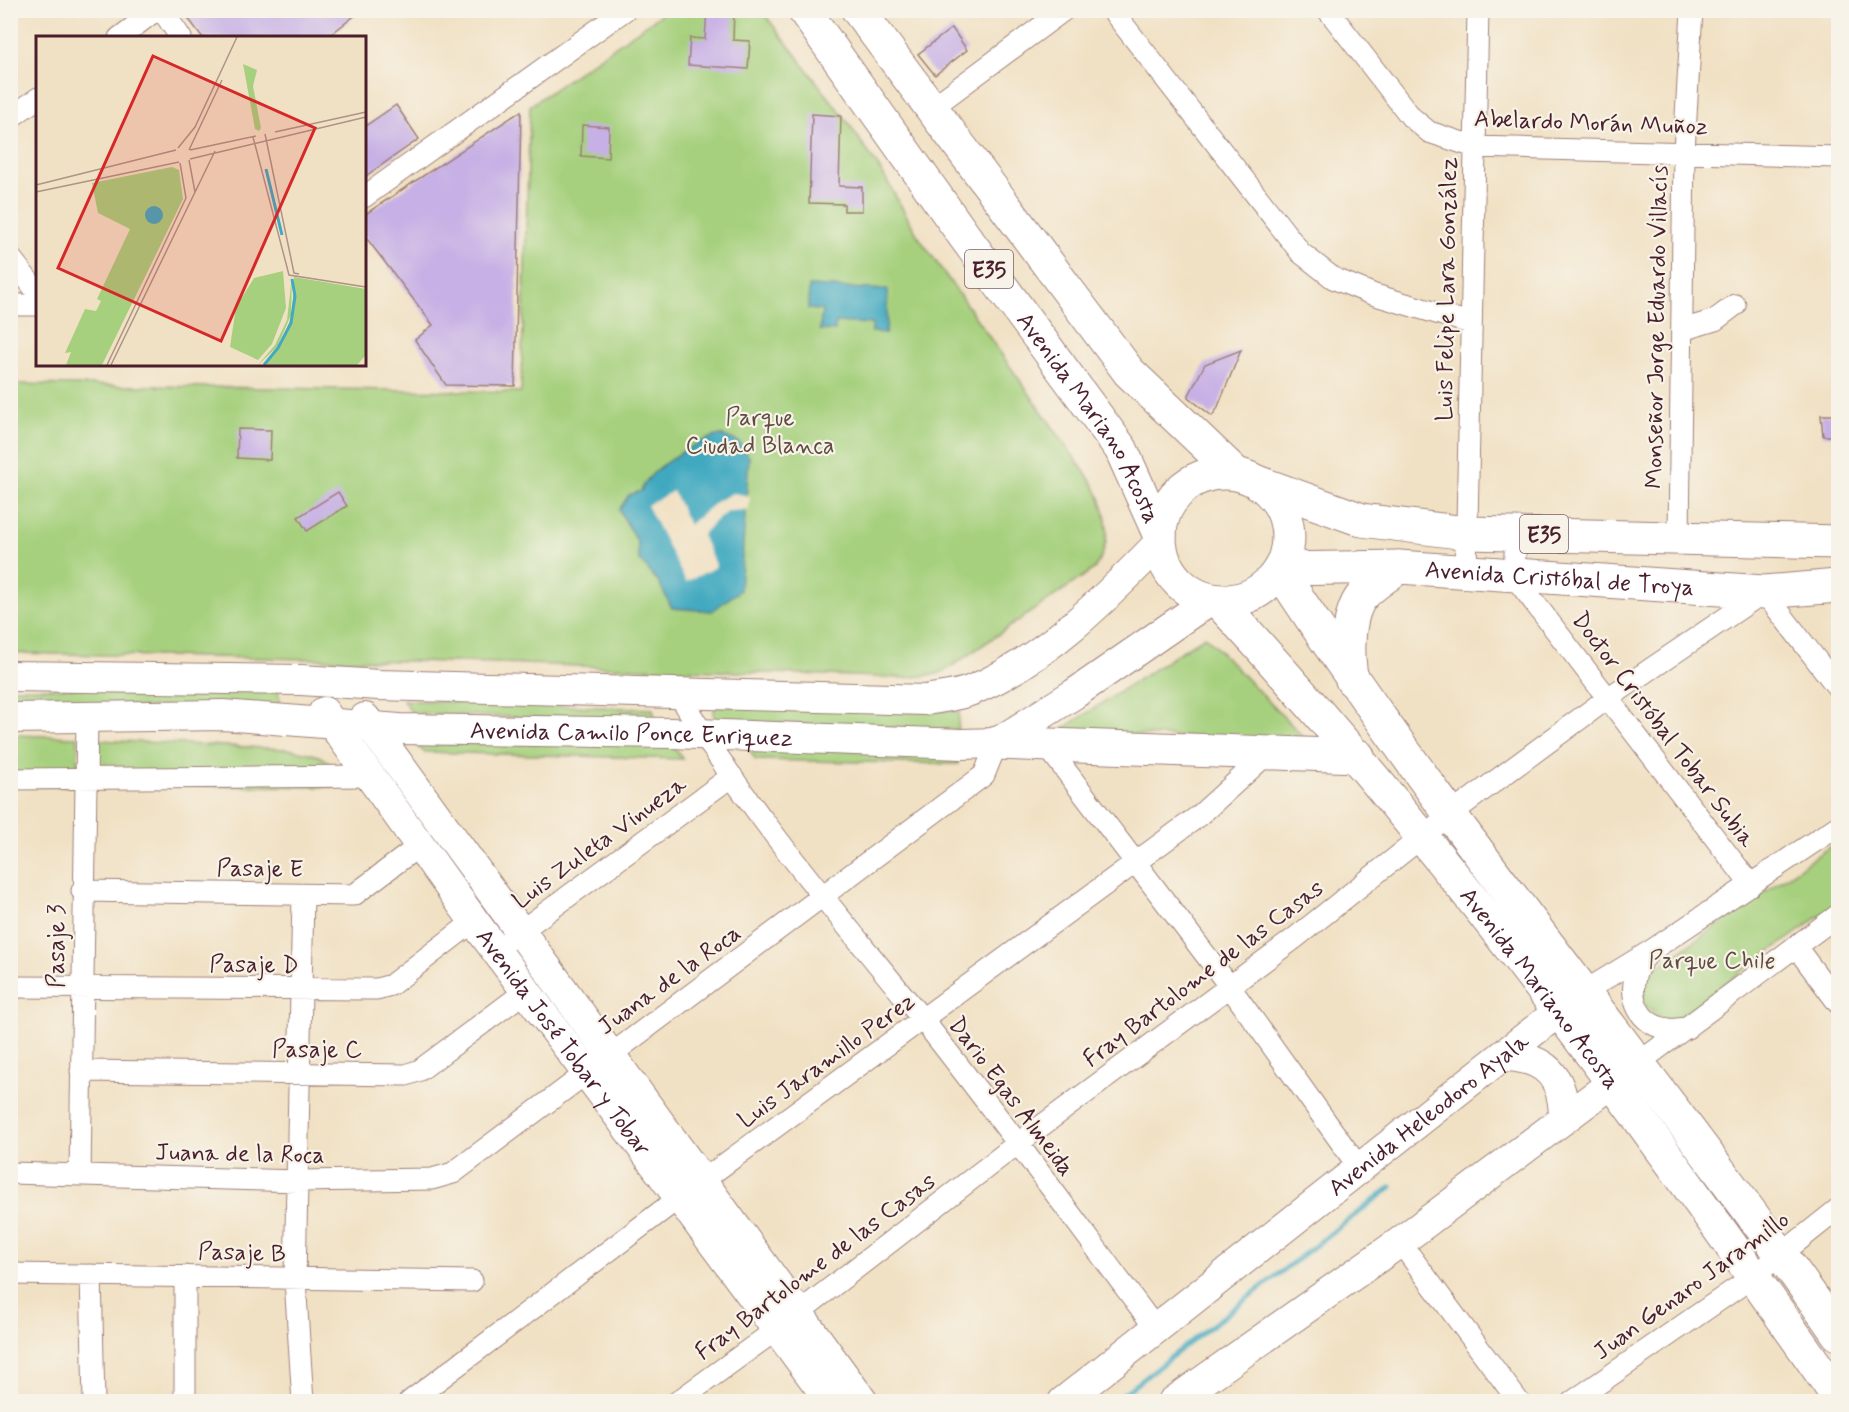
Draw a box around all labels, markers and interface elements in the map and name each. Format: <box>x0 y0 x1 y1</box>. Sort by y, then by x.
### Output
inset map <box>36 36 366 366</box>
street label: Abelardo Morán Muñoz <box>1474 104 1709 143</box>
street label: Luis Felipe Lara González <box>1430 157 1465 421</box>
street label: Monseñor Jorge Eduardo Villacís <box>1639 164 1676 489</box>
road number: E35 <box>965 250 1013 288</box>
street label: Avenida Mariano Acosta <box>1008 306 1166 529</box>
park label: Parque Ciudad Blanca <box>685 403 835 462</box>
road number: E35 <box>1520 515 1568 553</box>
street label: Avenida Cristóbal de Troya <box>1424 555 1695 604</box>
street label: Doctor Cristóbal Tobar Subia <box>1564 606 1762 854</box>
street label: Avenida Camilo Ponce Enriquez <box>470 716 793 755</box>
street label: Luis Zuleta Vinueza <box>507 769 694 917</box>
street label: Pasaje E <box>216 853 304 886</box>
street label: Fray Bartolome de las Casas <box>1077 873 1331 1075</box>
street label: Avenida Mariano Acosta <box>1452 882 1626 1096</box>
street label: Pasaje 3 <box>42 904 73 988</box>
street label: Juana de la Roca <box>592 918 748 1043</box>
street label: Avenida José Tobar y Tobar <box>468 923 657 1163</box>
park label: Parque Chile <box>1649 946 1775 977</box>
street label: Pasaje D <box>209 949 299 982</box>
street label: Luis Jaramillo Perez <box>732 986 922 1136</box>
street label: Dario Egas Almeida <box>941 1011 1081 1183</box>
street label: Avenida Heleodoro Ayala <box>1322 1026 1536 1204</box>
street label: Pasaje C <box>272 1035 362 1066</box>
street label: Juana de la Roca <box>155 1138 325 1171</box>
street label: Fray Bartolome de las Casas <box>689 1166 943 1368</box>
street label: Juan Genaro Jaramillo <box>1588 1205 1796 1368</box>
street label: Pasaje B <box>197 1236 287 1271</box>

